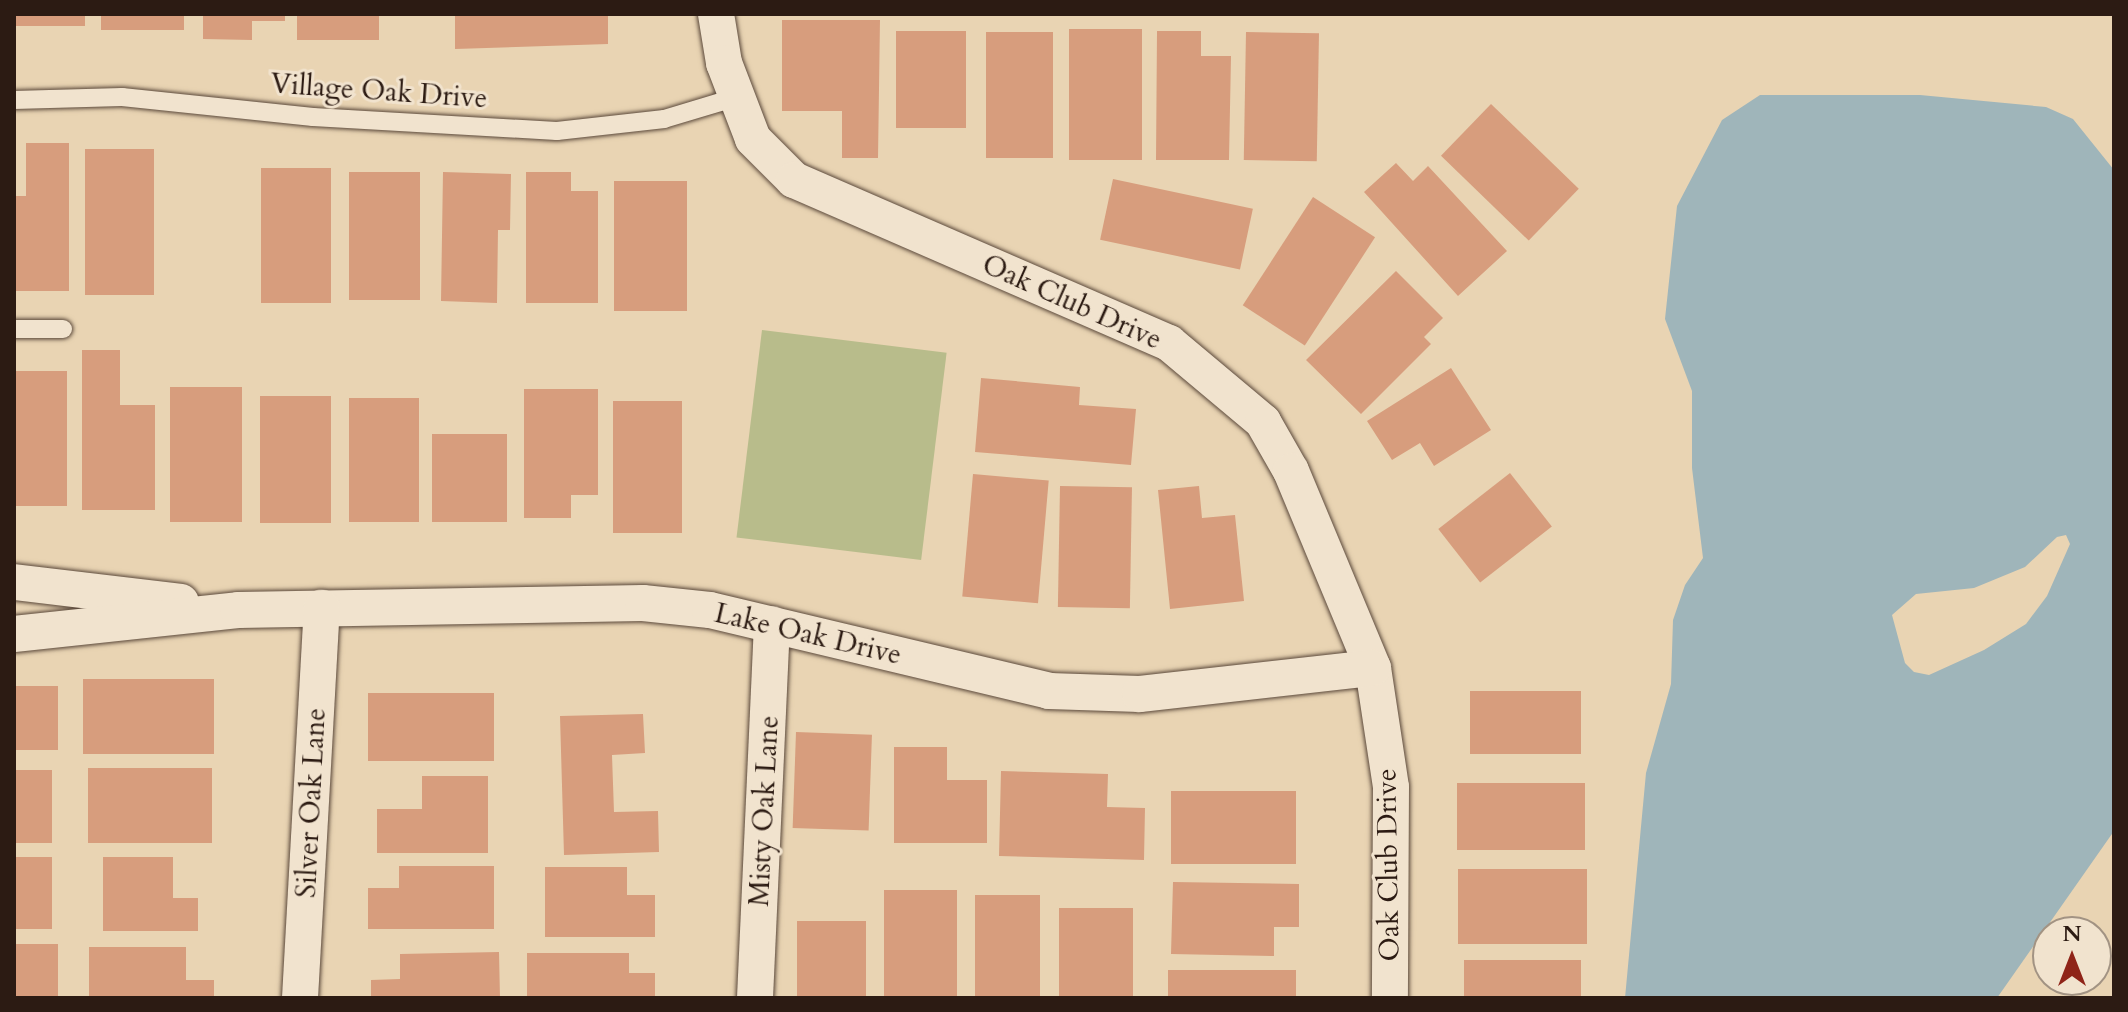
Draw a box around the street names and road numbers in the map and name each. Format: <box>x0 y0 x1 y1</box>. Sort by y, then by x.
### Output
street label: Village Oak Drive <box>269 67 489 115</box>
street label: Oak Club Drive <box>977 247 1167 357</box>
street label: Lake Oak Drive <box>711 596 905 672</box>
street label: Silver Oak Lane <box>289 707 333 899</box>
street label: Misty Oak Lane <box>742 715 786 907</box>
street label: Oak Club Drive <box>1370 768 1406 962</box>

